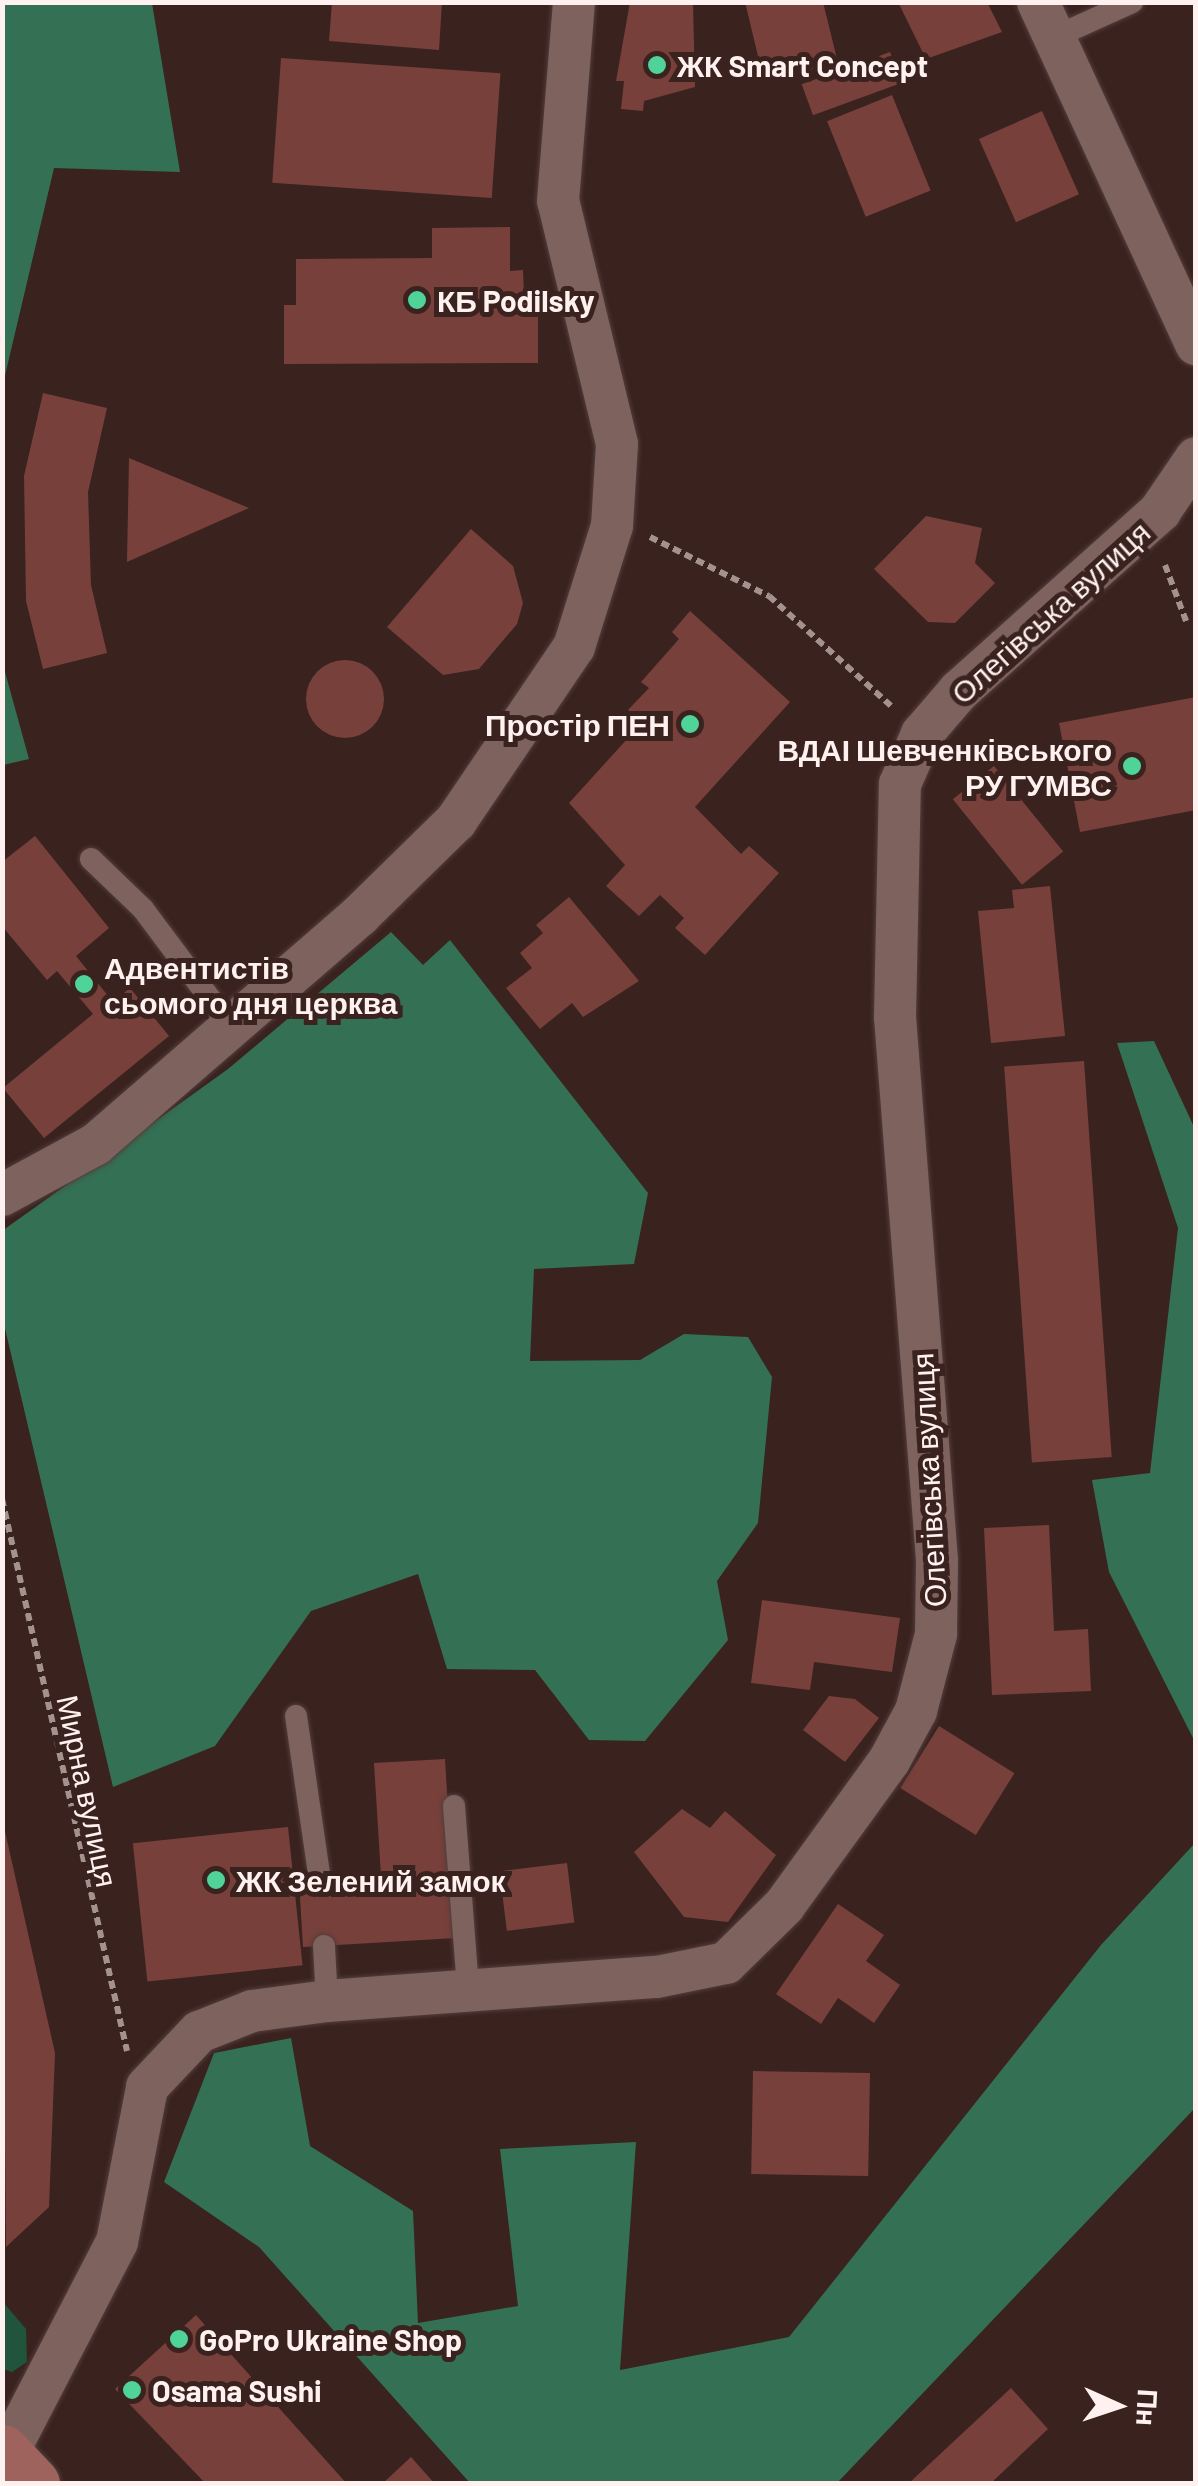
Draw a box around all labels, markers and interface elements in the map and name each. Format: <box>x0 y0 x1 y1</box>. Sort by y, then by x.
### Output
place label: ЖК Smart Concept <box>677 47 928 83</box>
marker: ЖК Smart Concept <box>646 54 668 76</box>
place label: КБ Podilsky <box>437 282 595 318</box>
marker: КБ Podilsky <box>406 289 428 311</box>
street label: Олегівська вулиця <box>943 513 1157 711</box>
place label: Простір ПЕН <box>485 706 670 742</box>
marker: Простір ПЕН <box>679 713 701 735</box>
place label: ВДАІ Шевченківського РУ ГУМВС <box>777 731 1112 802</box>
marker: ВДАІ Шевченківського РУ ГУМВС <box>1121 755 1143 777</box>
place label: Адвентистів сьомого дня церква <box>104 949 397 1020</box>
marker: Адвентистів сьомого дня церква <box>73 973 95 995</box>
street label: Олегівська вулиця <box>903 1352 953 1608</box>
street label: Мирна вулиця <box>50 1692 126 1890</box>
place label: ЖК Зелений замок <box>236 1862 506 1898</box>
marker: ЖК Зелений замок <box>205 1869 227 1891</box>
place label: GoPro Ukraine Shop <box>199 2321 462 2357</box>
marker: GoPro Ukraine Shop <box>168 2328 190 2350</box>
north arrow <box>1068 2356 1168 2456</box>
place label: Osama Sushi <box>152 2372 322 2408</box>
marker: Osama Sushi <box>121 2379 143 2401</box>
text: Пн <box>1130 2388 1166 2427</box>

